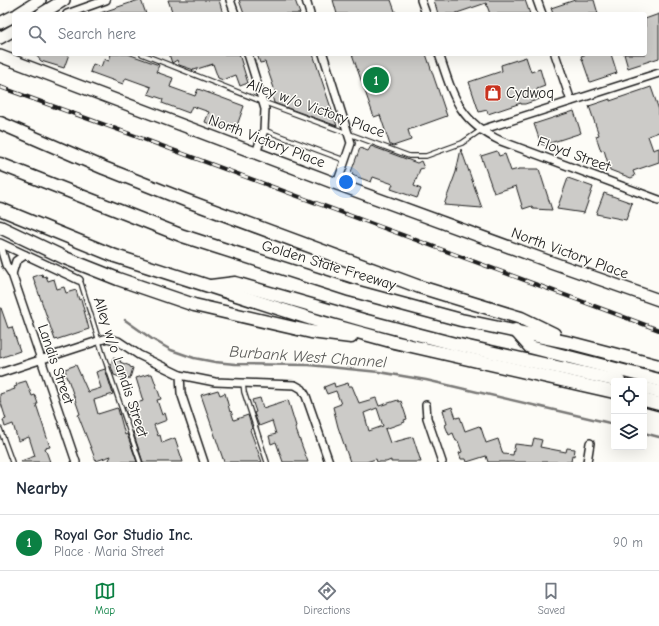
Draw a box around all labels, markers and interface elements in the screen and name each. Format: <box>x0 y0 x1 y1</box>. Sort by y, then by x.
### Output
search box <box>12 12 647 56</box>
icon: search <box>26 23 48 45</box>
text: Search here <box>58 25 136 43</box>
pin: 1 <box>363 65 389 95</box>
street label: Alley w/o Victory Place <box>245 75 388 141</box>
shop icon: Cydwoq <box>483 83 503 103</box>
place label: Cydwoq <box>506 84 554 102</box>
street label: North Victory Place <box>206 110 328 172</box>
street label: Floyd Street <box>535 132 614 176</box>
your location <box>336 172 356 192</box>
street label: North Victory Place <box>509 223 632 283</box>
street label: Golden State Freeway <box>260 236 399 294</box>
street label: Alley w/o Landis Street <box>90 295 152 440</box>
street label: Landis Street <box>34 322 78 407</box>
water label: Burbank West Channel <box>229 343 388 372</box>
map controls <box>611 378 647 450</box>
button: locate <box>611 378 647 414</box>
button: layers <box>611 414 647 450</box>
text: Nearby <box>16 479 67 498</box>
text: Royal Gor Studio Inc. <box>54 526 193 544</box>
text: 1 <box>26 535 32 550</box>
text: 90 m <box>613 535 643 550</box>
text: Place · Maria Street <box>54 544 164 559</box>
tab: Map <box>94 580 116 617</box>
tab: Directions <box>304 580 350 617</box>
tab: Saved <box>538 580 565 617</box>

